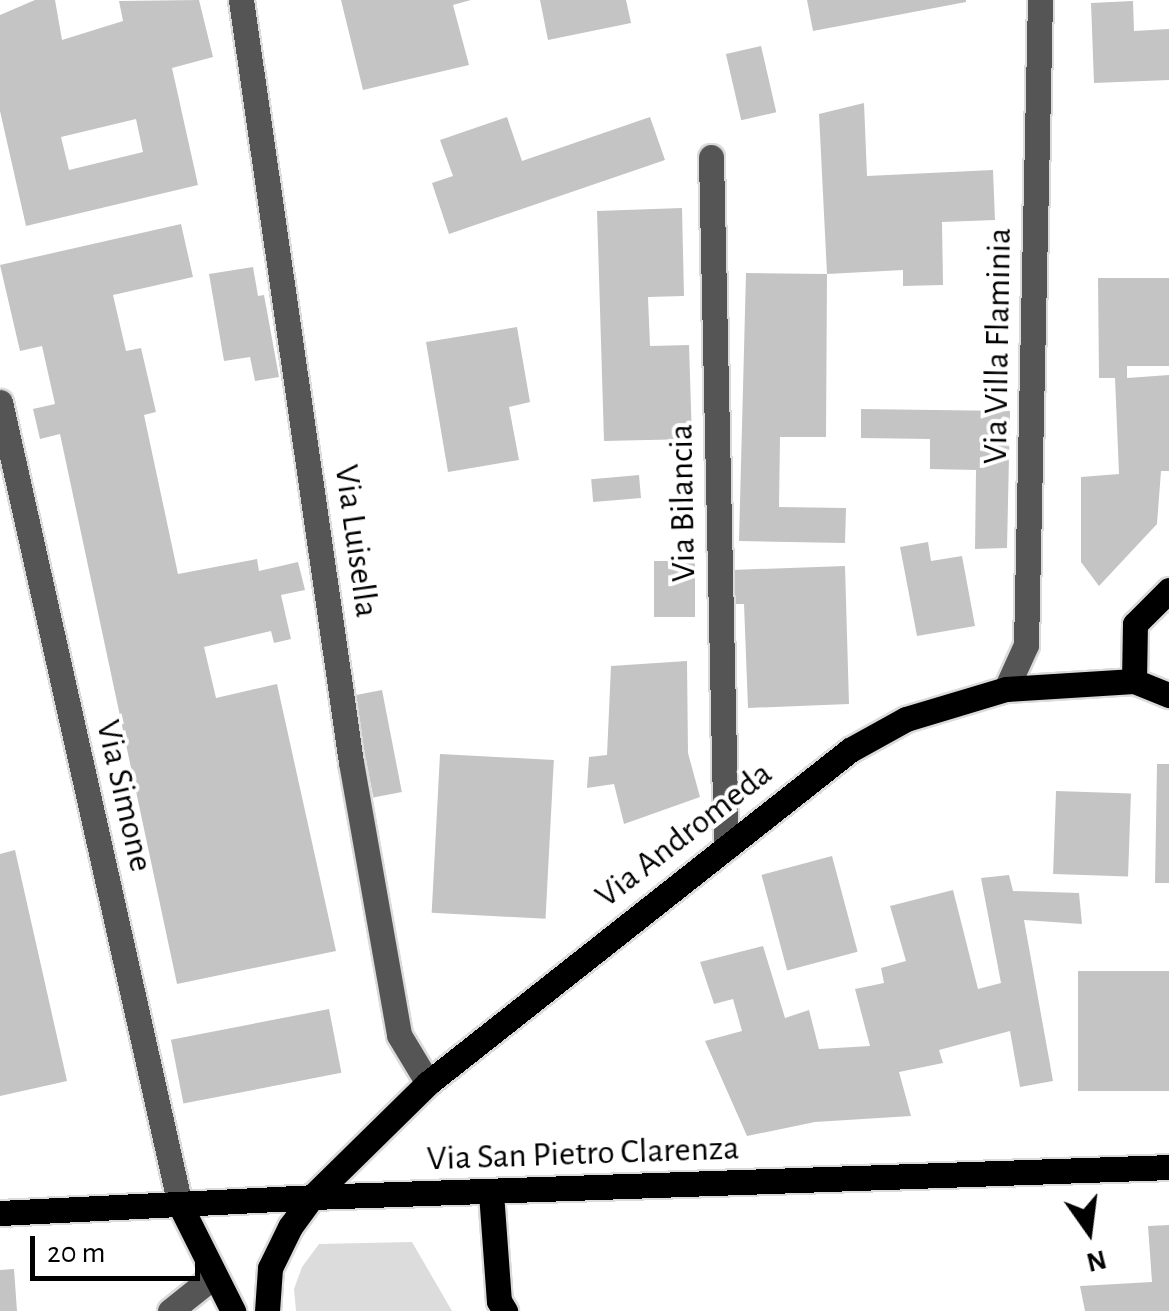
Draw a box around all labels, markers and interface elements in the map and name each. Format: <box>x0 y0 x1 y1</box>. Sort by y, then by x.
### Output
street label: Via Villa Flaminia <box>975 227 1021 465</box>
street label: Via Bilancia <box>661 424 705 582</box>
street label: Via Luisella <box>325 462 387 620</box>
street label: Via Simone <box>86 716 162 876</box>
street label: Via Andromeda <box>587 753 781 917</box>
street label: Via San Pietro Clarenza <box>426 1128 740 1180</box>
north arrow <box>1039 1181 1139 1281</box>
scale bar <box>35 1216 205 1278</box>
text: 20 m <box>47 1238 105 1268</box>
text: N <box>1083 1244 1109 1276</box>

